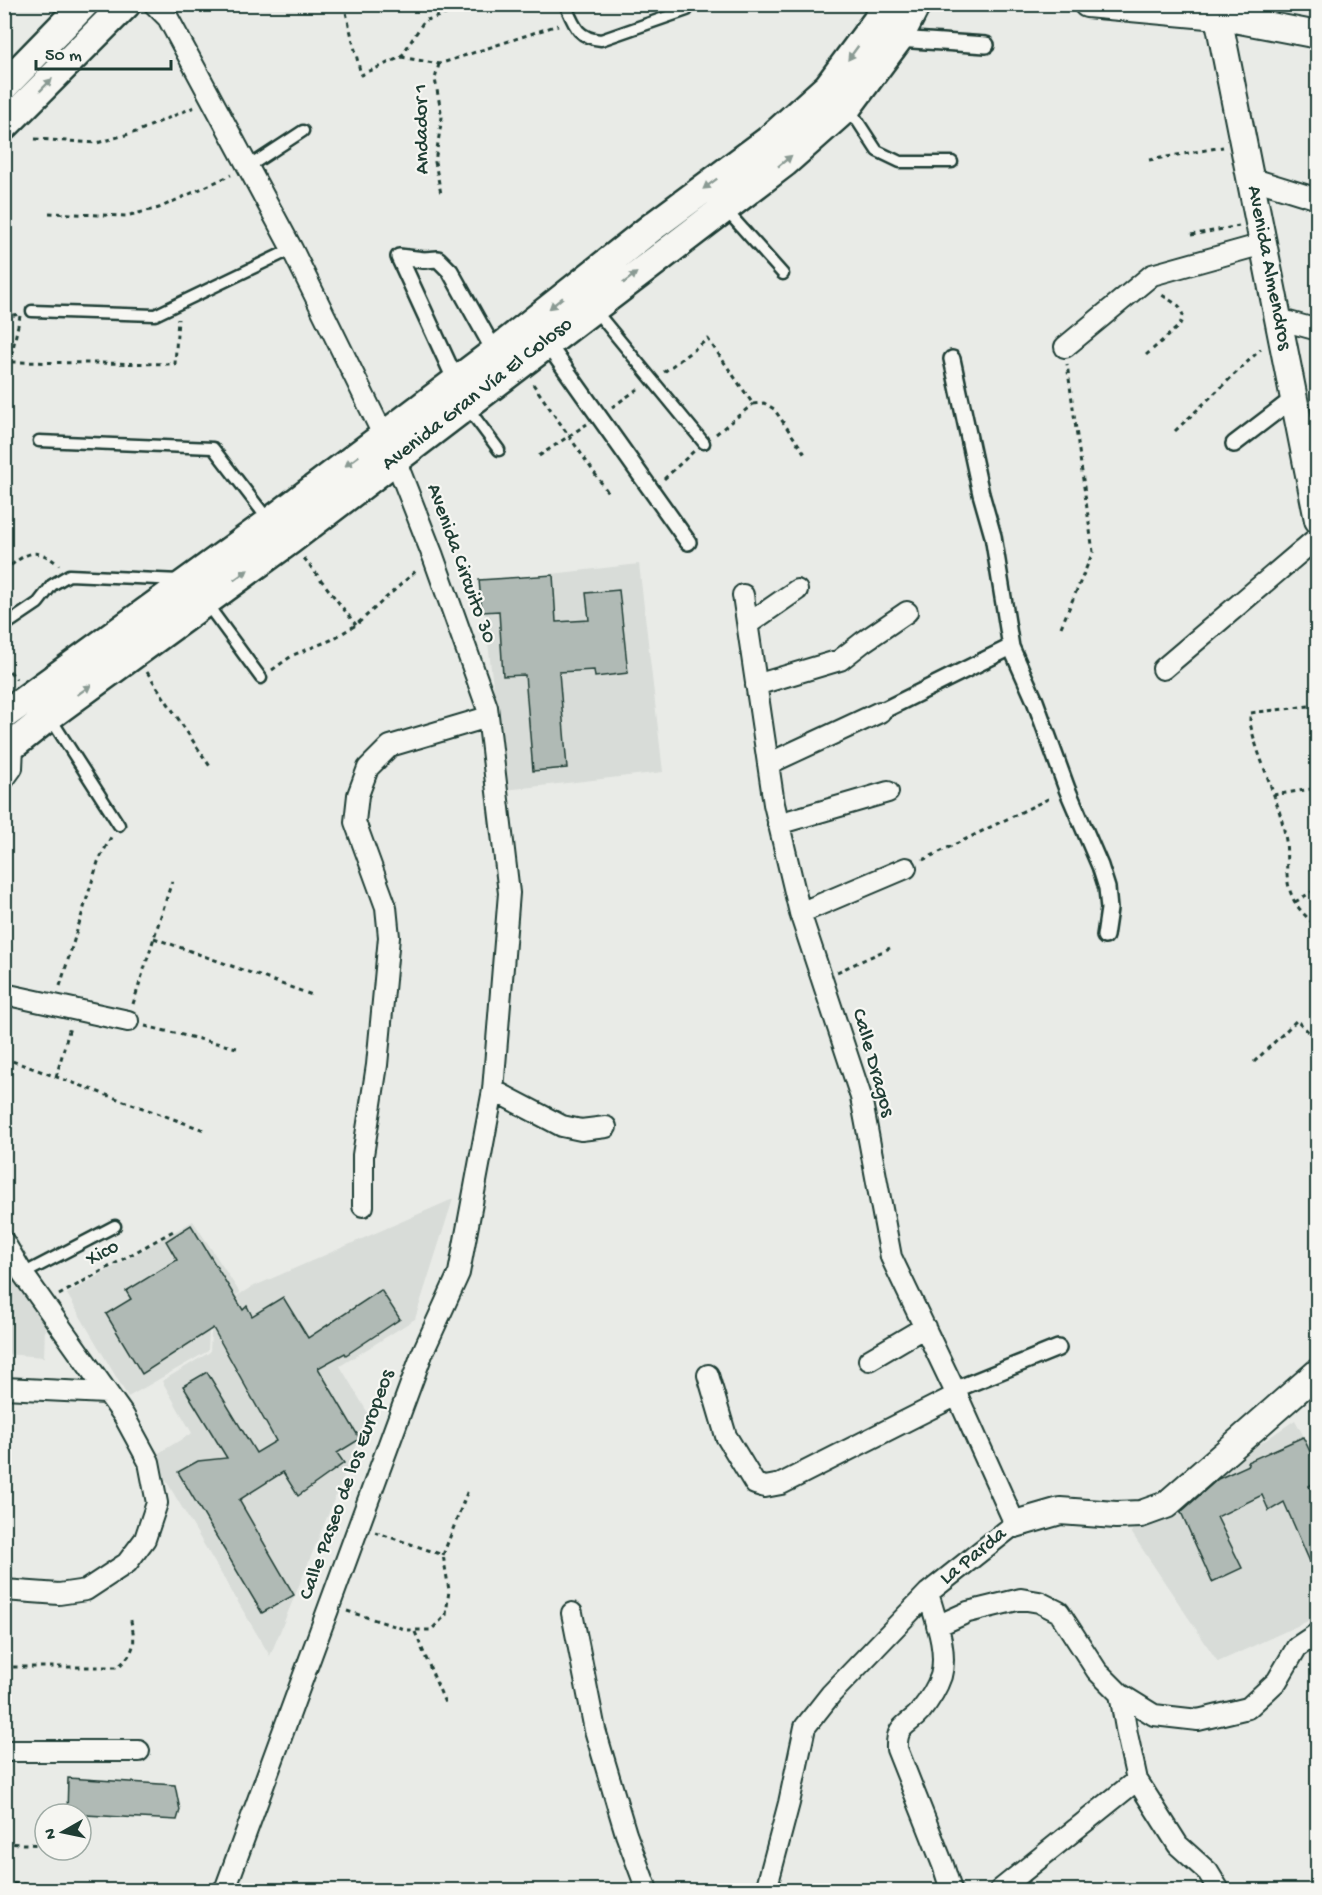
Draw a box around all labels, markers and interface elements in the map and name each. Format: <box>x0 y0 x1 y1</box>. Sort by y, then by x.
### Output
scale bar <box>36 33 171 71</box>
one-way arrow <box>847 45 859 61</box>
text: 50 m <box>45 46 82 67</box>
one-way arrow <box>38 78 52 92</box>
street label: Andador 1 <box>410 84 436 174</box>
one-way arrow <box>777 154 793 167</box>
one-way arrow <box>703 178 719 190</box>
street label: Avenida Almendros <box>1240 184 1296 354</box>
one-way arrow <box>622 273 637 285</box>
one-way arrow <box>548 297 564 310</box>
street label: Avenida Gran Vía El Coloso <box>378 313 578 477</box>
one-way arrow <box>344 454 359 466</box>
street label: Avenida Circuito 30 <box>420 481 501 647</box>
one-way arrow <box>234 570 249 582</box>
one-way arrow <box>76 685 91 697</box>
street label: Calle Dragos <box>845 1006 900 1121</box>
street label: Xico <box>81 1235 124 1274</box>
street label: Calle Paseo de los Europeos <box>295 1365 402 1604</box>
street label: La Parda <box>935 1522 1014 1592</box>
north arrow <box>33 1802 93 1862</box>
text: N <box>41 1827 62 1840</box>

